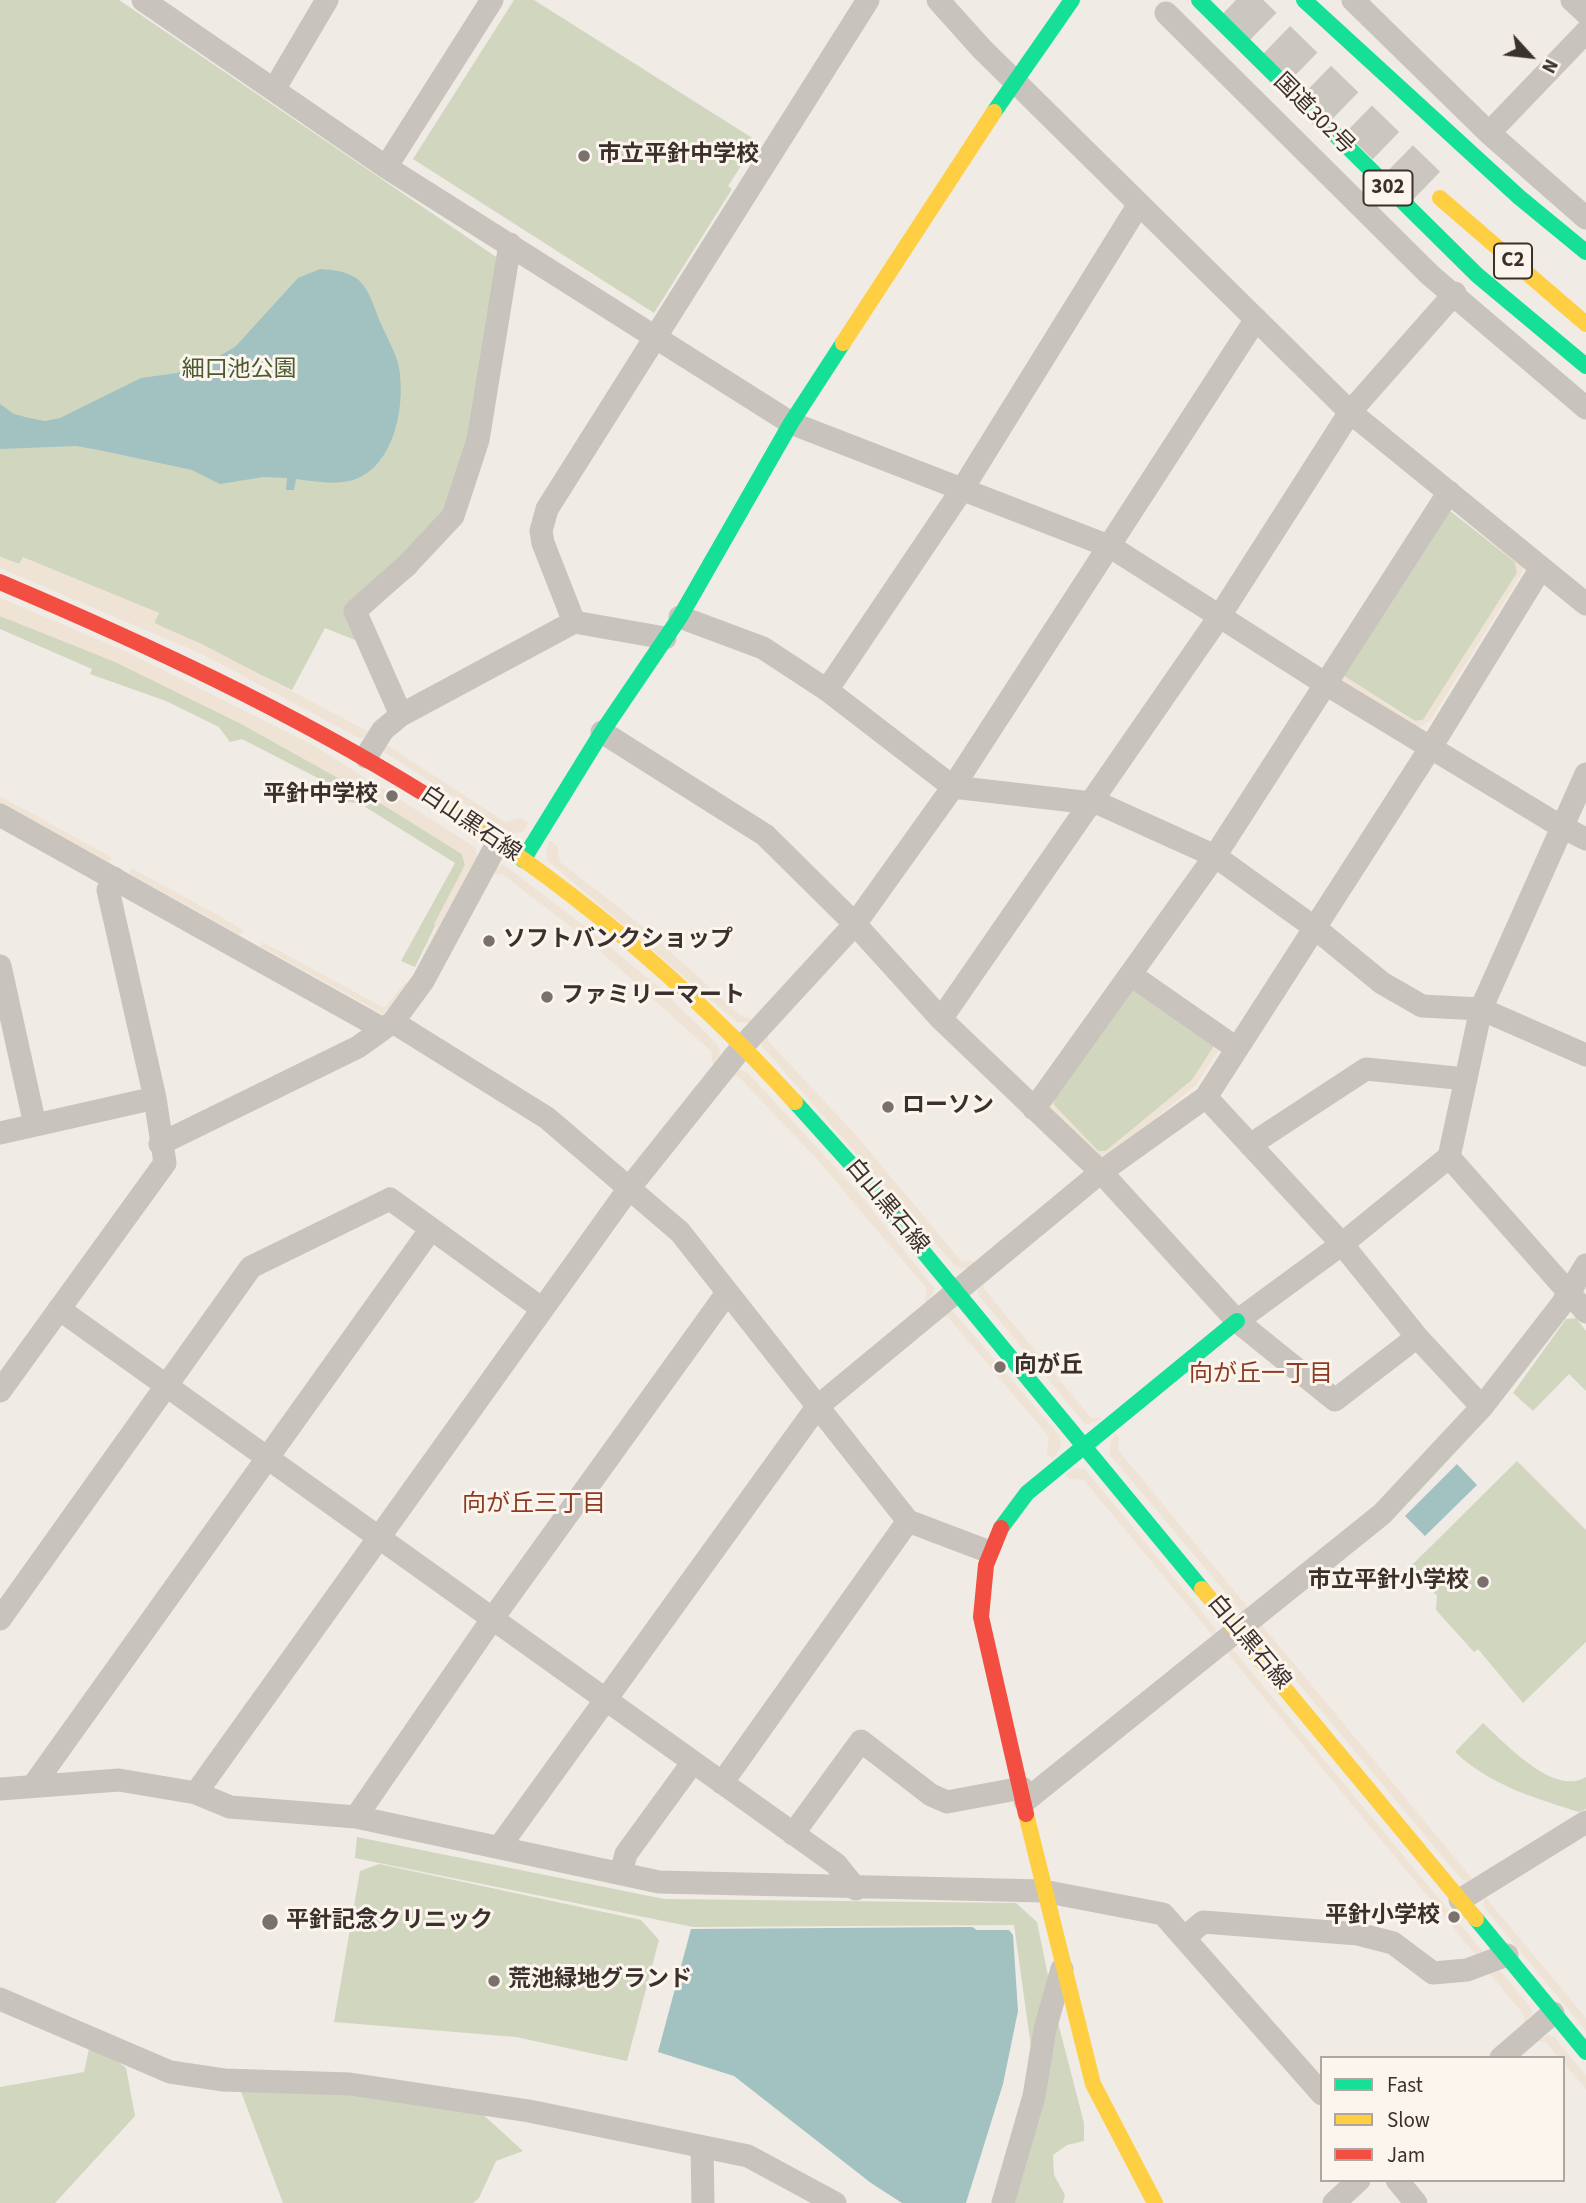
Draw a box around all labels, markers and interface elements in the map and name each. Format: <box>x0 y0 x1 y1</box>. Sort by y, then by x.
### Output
north arrow <box>1495 21 1565 91</box>
text: N <box>1534 54 1564 78</box>
street label: 国道302号 <box>1267 69 1359 161</box>
place label: 市立平針中学校 <box>598 142 759 170</box>
marker: 市立平針中学校 <box>576 148 592 164</box>
road number: 302 <box>1364 170 1412 206</box>
road number: C2 <box>1494 244 1532 278</box>
park label: 細口池公園 <box>182 357 296 385</box>
street label: 白山黒石線 <box>415 781 525 869</box>
place label: 平針中学校 <box>263 782 378 810</box>
marker: 平針中学校 <box>384 788 400 804</box>
place label: ソフトバンクショップ <box>503 927 733 955</box>
marker: ソフトバンクショップ <box>481 933 497 949</box>
place label: ファミリーマート <box>561 983 745 1011</box>
marker: ファミリーマート <box>539 989 555 1005</box>
place label: ローソン <box>902 1093 994 1121</box>
marker: ローソン <box>880 1099 896 1115</box>
street label: 白山黒石線 <box>838 1154 934 1260</box>
place label: 向が丘 <box>1014 1353 1083 1381</box>
marker: 向が丘 <box>992 1359 1008 1375</box>
district label: 向が丘一丁目 <box>1189 1362 1333 1390</box>
district label: 向が丘三丁目 <box>462 1492 606 1520</box>
place label: 市立平針小学校 <box>1308 1568 1469 1596</box>
marker: 市立平針小学校 <box>1475 1574 1491 1590</box>
street label: 白山黒石線 <box>1200 1590 1296 1696</box>
place label: 平針小学校 <box>1325 1903 1440 1931</box>
place label: 平針記念クリニック <box>286 1908 493 1936</box>
marker: 平針小学校 <box>1446 1909 1462 1925</box>
marker: 平針記念クリニック <box>260 1912 280 1932</box>
place label: 荒池緑地グランド <box>508 1967 692 1995</box>
marker: 荒池緑地グランド <box>486 1973 502 1989</box>
legend <box>1320 2056 1565 2182</box>
text: Fast <box>1387 2070 1423 2100</box>
text: Slow <box>1387 2105 1430 2135</box>
text: Jam <box>1387 2140 1425 2170</box>

